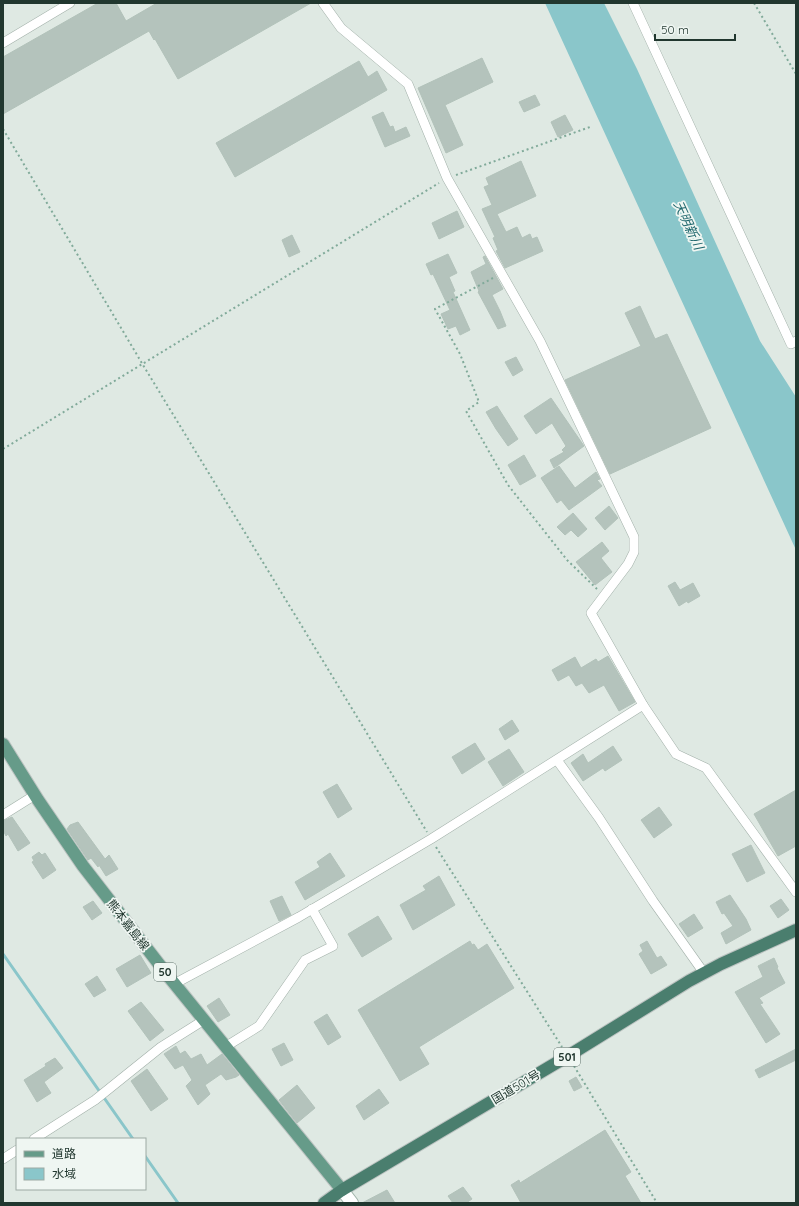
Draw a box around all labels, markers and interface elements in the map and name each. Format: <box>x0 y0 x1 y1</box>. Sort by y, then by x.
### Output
scale bar <box>655 16 735 42</box>
text: 50 m <box>661 22 689 37</box>
water label: 天明新川 <box>671 198 708 254</box>
street label: 熊本嘉島線 <box>104 896 153 953</box>
road number: 50 <box>154 963 176 981</box>
road number: 501 <box>554 1048 580 1066</box>
street label: 国道501号 <box>489 1066 543 1107</box>
legend <box>16 1138 146 1190</box>
text: 道路 <box>52 1146 76 1161</box>
text: 水域 <box>52 1166 76 1181</box>

